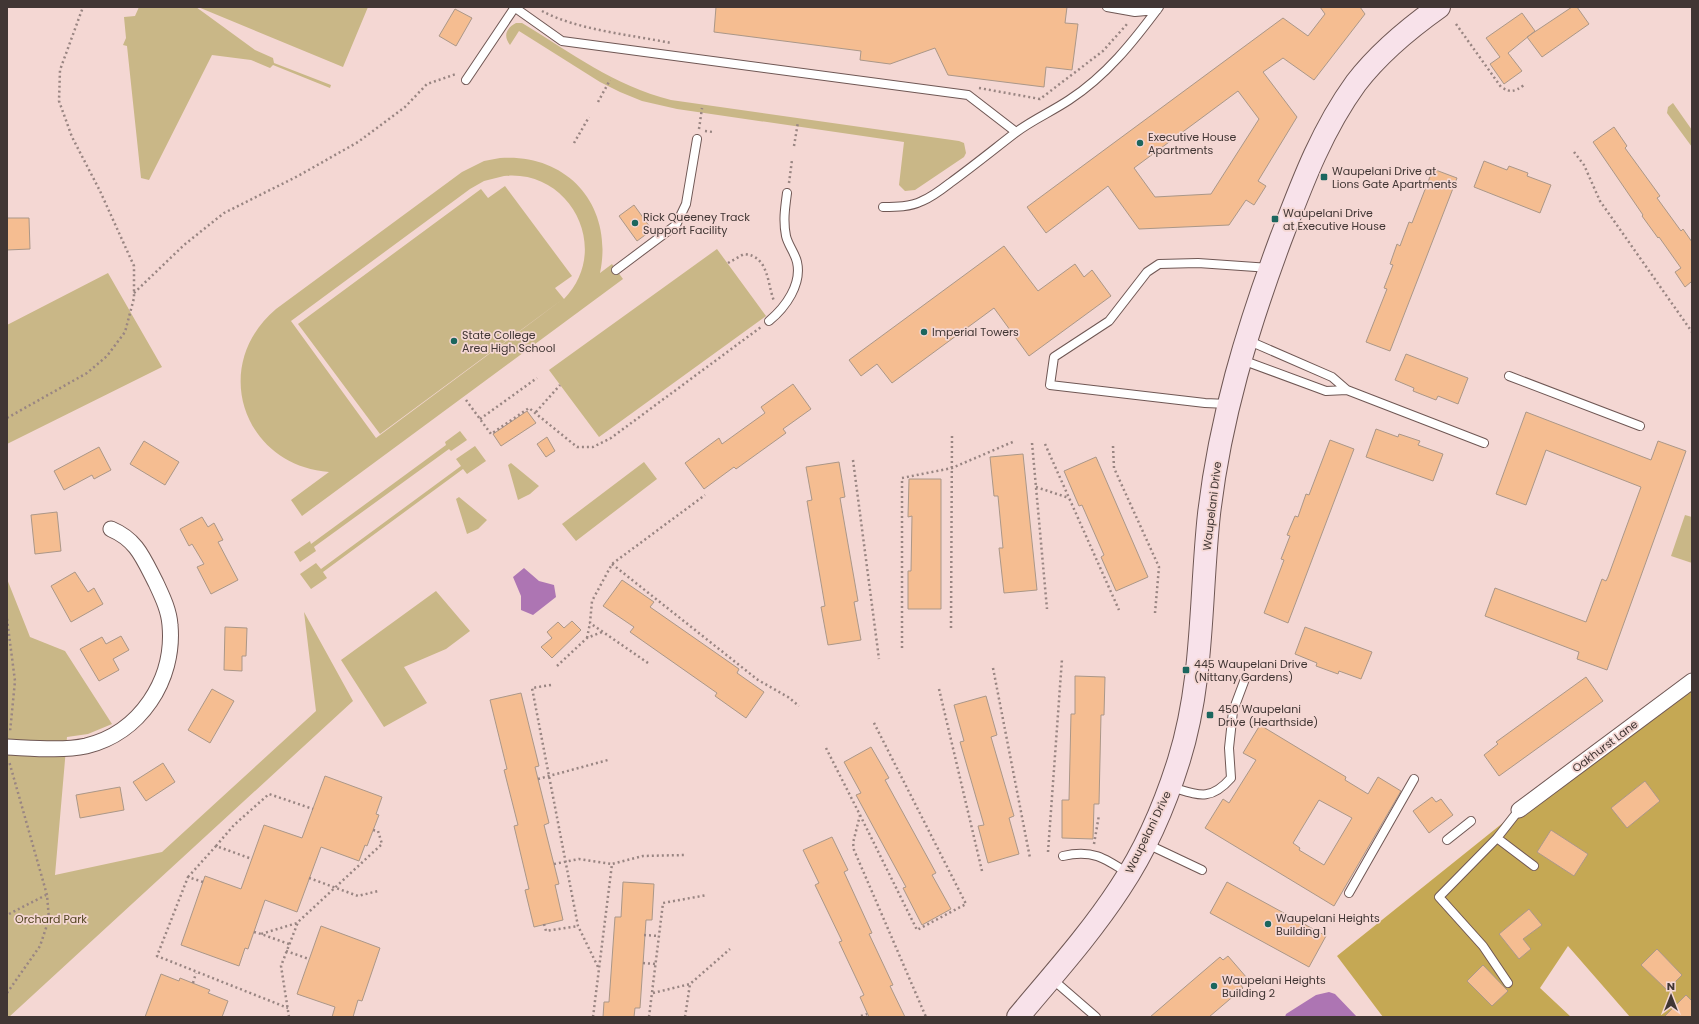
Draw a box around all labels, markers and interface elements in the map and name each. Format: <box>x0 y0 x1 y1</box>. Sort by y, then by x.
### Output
place label: Executive House Apartments <box>1148 129 1237 158</box>
marker: Executive House Apartments <box>1135 138 1145 148</box>
place label: Waupelani Drive at Lions Gate Apartments <box>1332 163 1458 192</box>
marker: Waupelani Drive at Lions Gate Apartments <box>1319 172 1329 182</box>
place label: Waupelani Drive at Executive House <box>1283 205 1386 234</box>
place label: Rick Queeney Track Support Facility <box>643 209 750 238</box>
marker: Waupelani Drive at Executive House <box>1270 214 1280 224</box>
marker: Rick Queeney Track Support Facility <box>630 218 640 228</box>
place label: Imperial Towers <box>932 324 1019 340</box>
place label: State College Area High School <box>462 327 555 356</box>
marker: Imperial Towers <box>919 327 929 337</box>
marker: State College Area High School <box>449 336 459 346</box>
street label: Waupelani Drive <box>1199 460 1225 552</box>
place label: 445 Waupelani Drive (Nittany Gardens) <box>1194 656 1308 685</box>
marker: 445 Waupelani Drive (Nittany Gardens) <box>1181 665 1191 675</box>
place label: 450 Waupelani Drive (Hearthside) <box>1218 701 1318 730</box>
marker: 450 Waupelani Drive (Hearthside) <box>1205 710 1215 720</box>
street label: Oakhurst Lane <box>1569 716 1641 776</box>
street label: Waupelani Drive <box>1121 788 1175 876</box>
place label: Waupelani Heights Building 1 <box>1276 910 1380 939</box>
park label: Orchard Park <box>15 911 87 927</box>
marker: Waupelani Heights Building 1 <box>1263 919 1273 929</box>
place label: Waupelani Heights Building 2 <box>1222 972 1326 1001</box>
north arrow <box>1651 976 1691 1016</box>
text: N <box>1667 978 1675 994</box>
marker: Waupelani Heights Building 2 <box>1209 981 1219 991</box>

